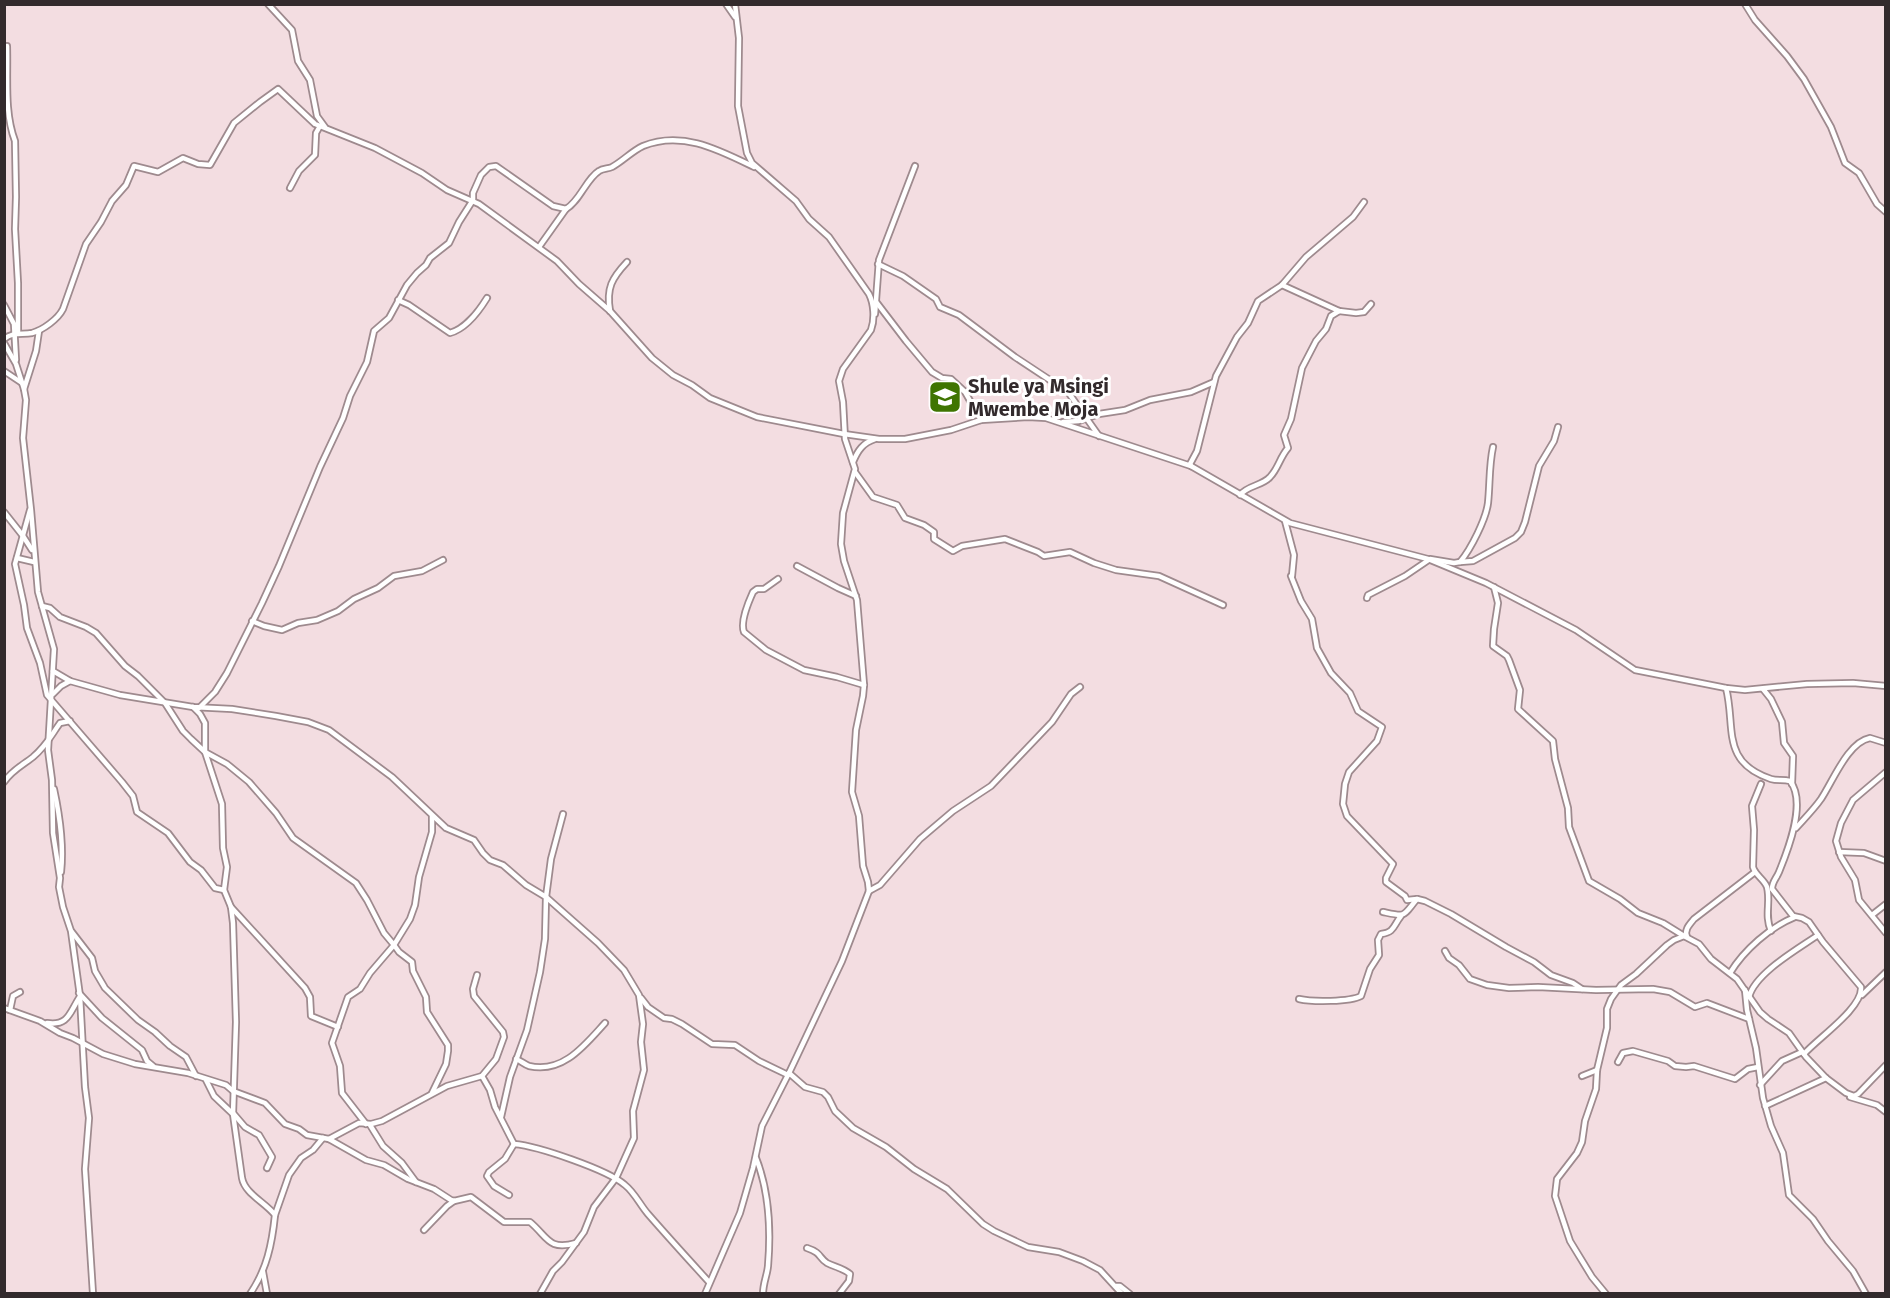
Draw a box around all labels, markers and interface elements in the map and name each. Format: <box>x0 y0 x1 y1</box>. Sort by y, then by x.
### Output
place label: Shule ya Msingi Mwembe Moja <box>968 374 1109 421</box>
school or university icon: Shule ya Msingi Mwembe Moja <box>927 379 963 415</box>

